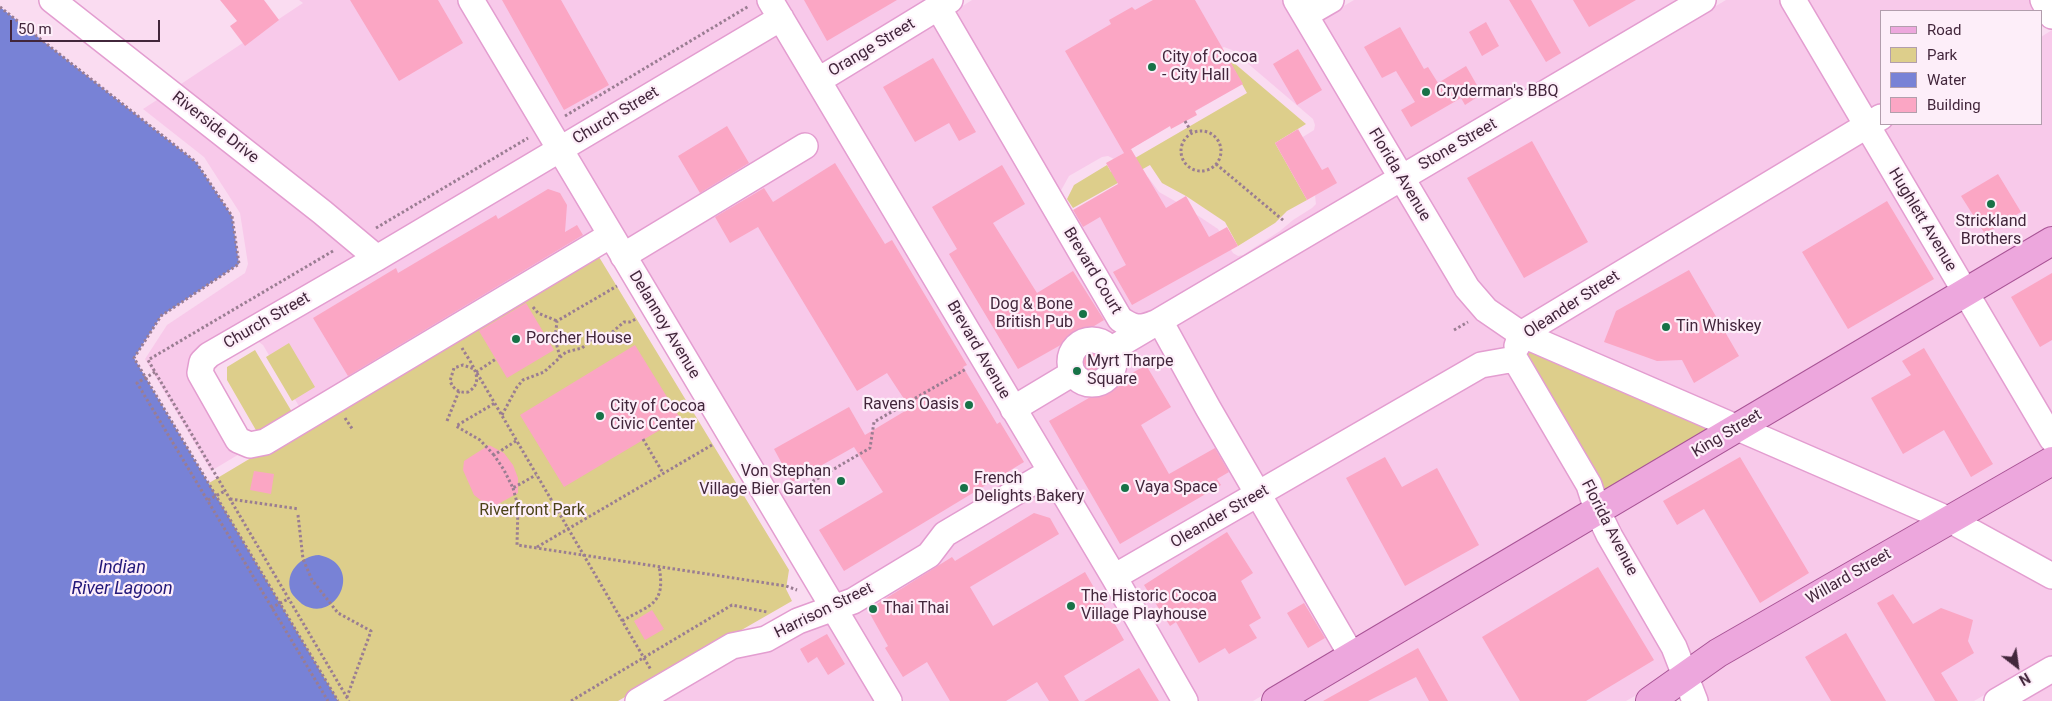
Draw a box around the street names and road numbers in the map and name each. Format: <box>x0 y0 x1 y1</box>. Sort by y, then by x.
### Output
street label: Orange Street <box>825 15 919 81</box>
street label: Church Street <box>570 83 662 149</box>
street label: Riverside Drive <box>168 88 262 168</box>
street label: Stone Street <box>1415 115 1501 175</box>
street label: Florida Avenue <box>1364 125 1434 225</box>
street label: Hughlett Avenue <box>1884 165 1960 275</box>
street label: Brevard Court <box>1059 224 1125 318</box>
street label: Oleander Street <box>1521 267 1623 343</box>
street label: Delannoy Avenue <box>624 268 704 382</box>
street label: Church Street <box>220 289 314 353</box>
street label: Brevard Avenue <box>942 297 1014 403</box>
street label: King Street <box>1689 406 1765 462</box>
street label: Florida Avenue <box>1577 477 1641 579</box>
street label: Oleander Street <box>1168 481 1272 553</box>
street label: Willard Street <box>1803 545 1895 609</box>
street label: Harrison Street <box>772 579 876 643</box>

